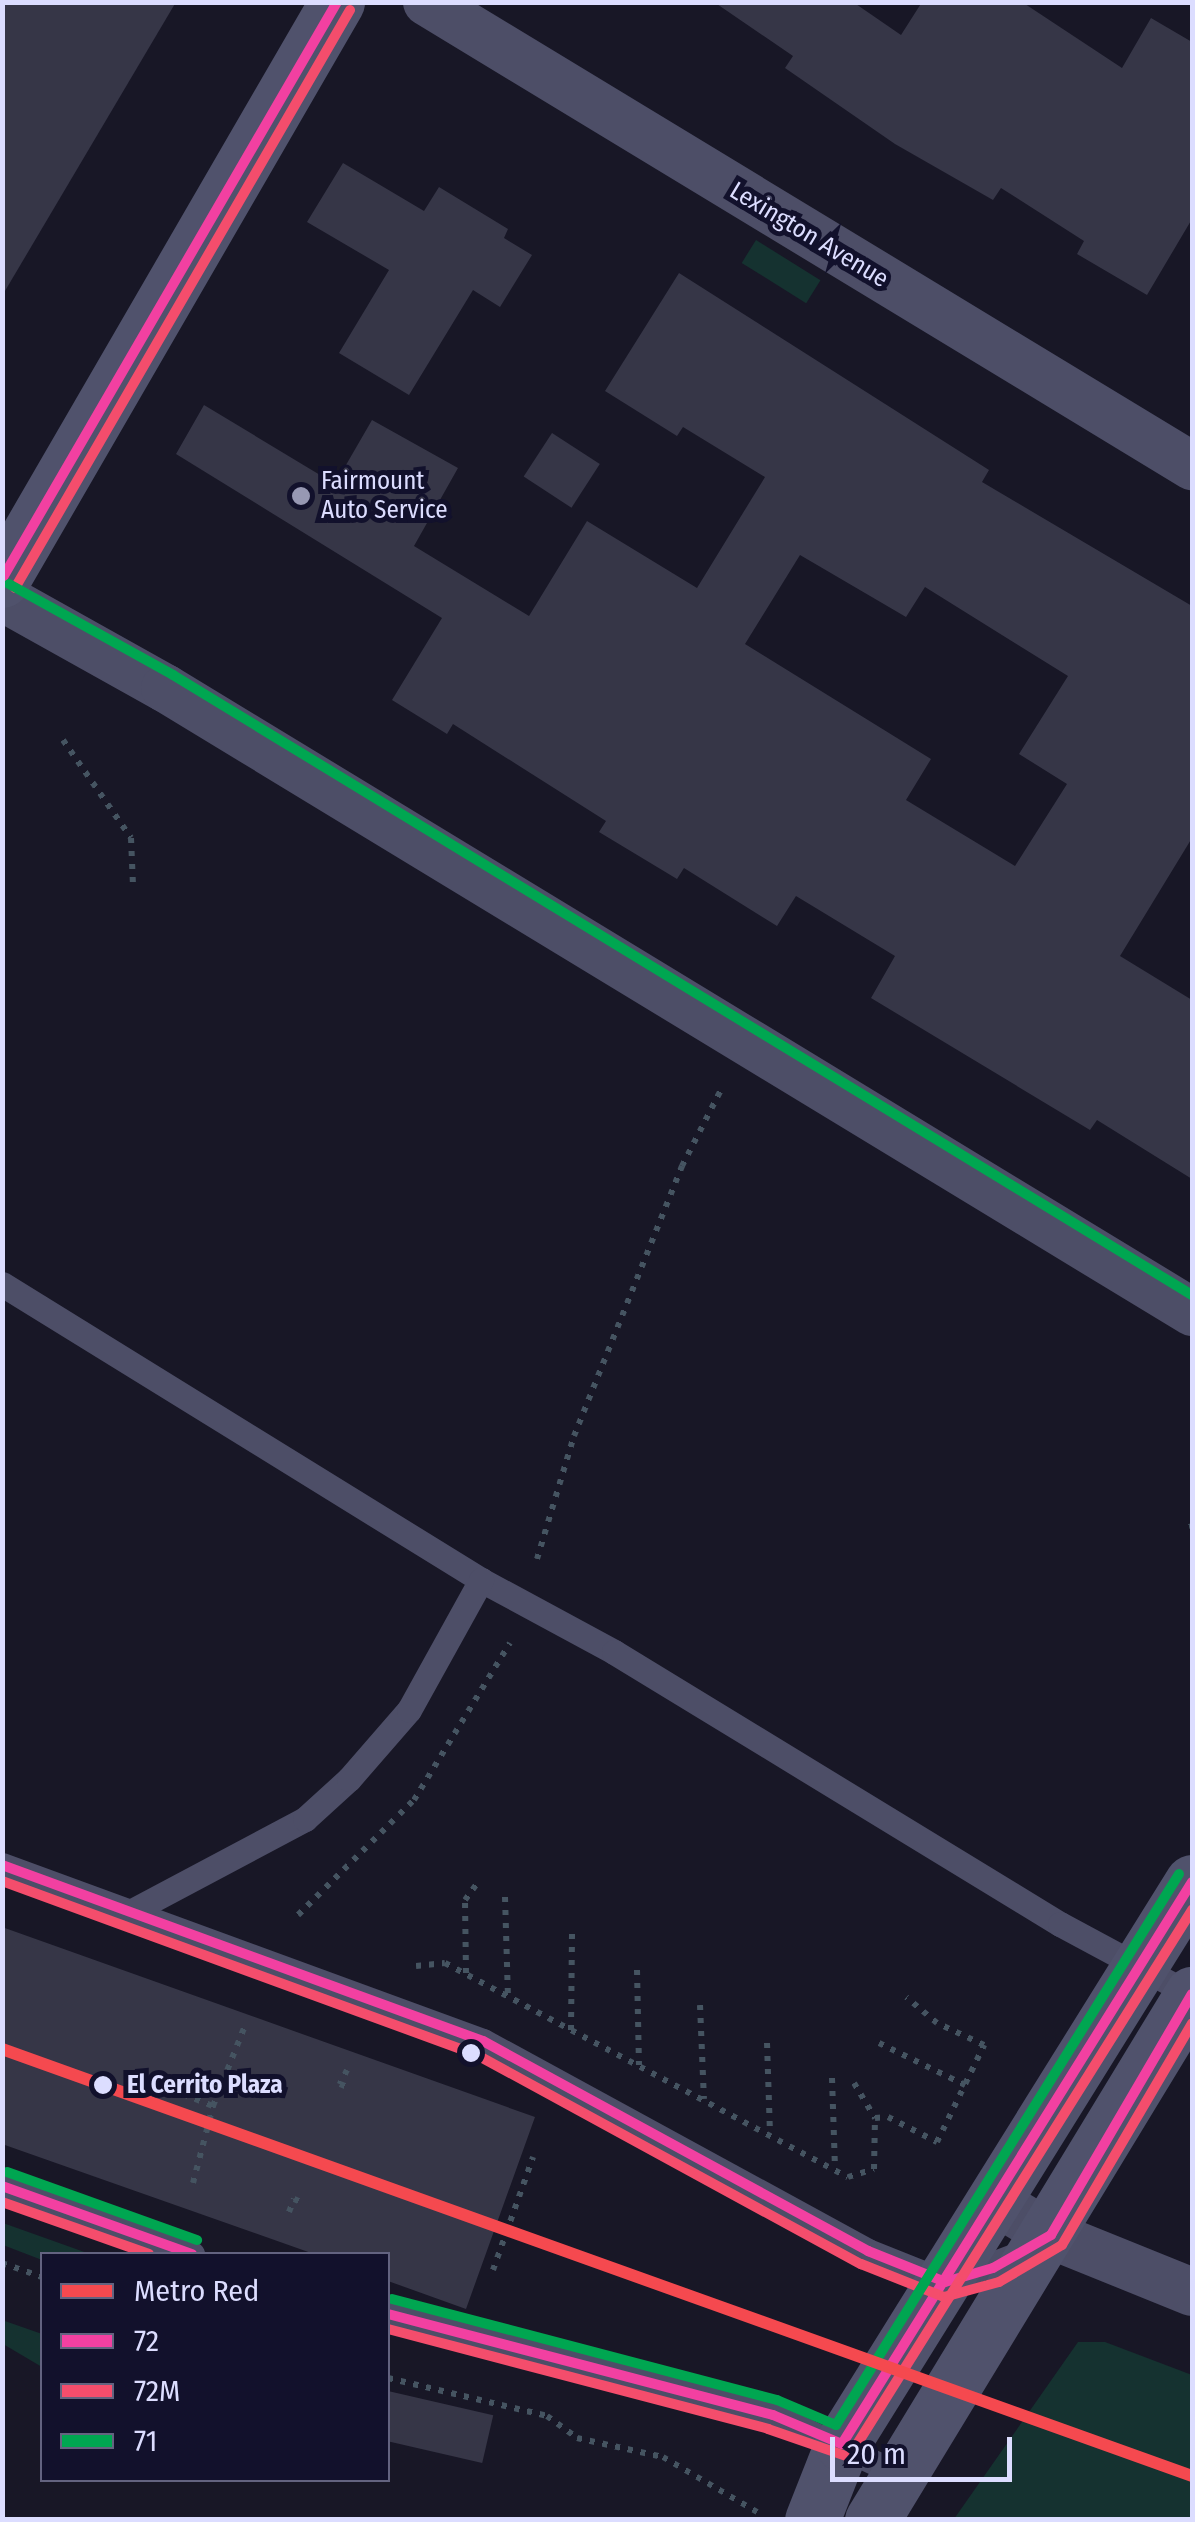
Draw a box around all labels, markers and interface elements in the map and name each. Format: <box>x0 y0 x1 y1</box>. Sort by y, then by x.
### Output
street label: Lexington Avenue <box>724 176 894 294</box>
place label: Fairmount Auto Service <box>321 467 448 526</box>
marker: Fairmount Auto Service <box>290 485 312 507</box>
unlabelled marker <box>461 2043 481 2063</box>
marker: El Cerrito Plaza <box>88 2070 118 2100</box>
place label: El Cerrito Plaza <box>127 2070 283 2100</box>
legend <box>40 2252 390 2482</box>
text: Metro Red <box>134 2273 259 2309</box>
text: 72 <box>134 2323 159 2359</box>
text: 72M <box>134 2373 180 2409</box>
scale bar <box>835 2417 1018 2479</box>
text: 71 <box>134 2423 157 2459</box>
text: 20 m <box>847 2436 906 2472</box>

